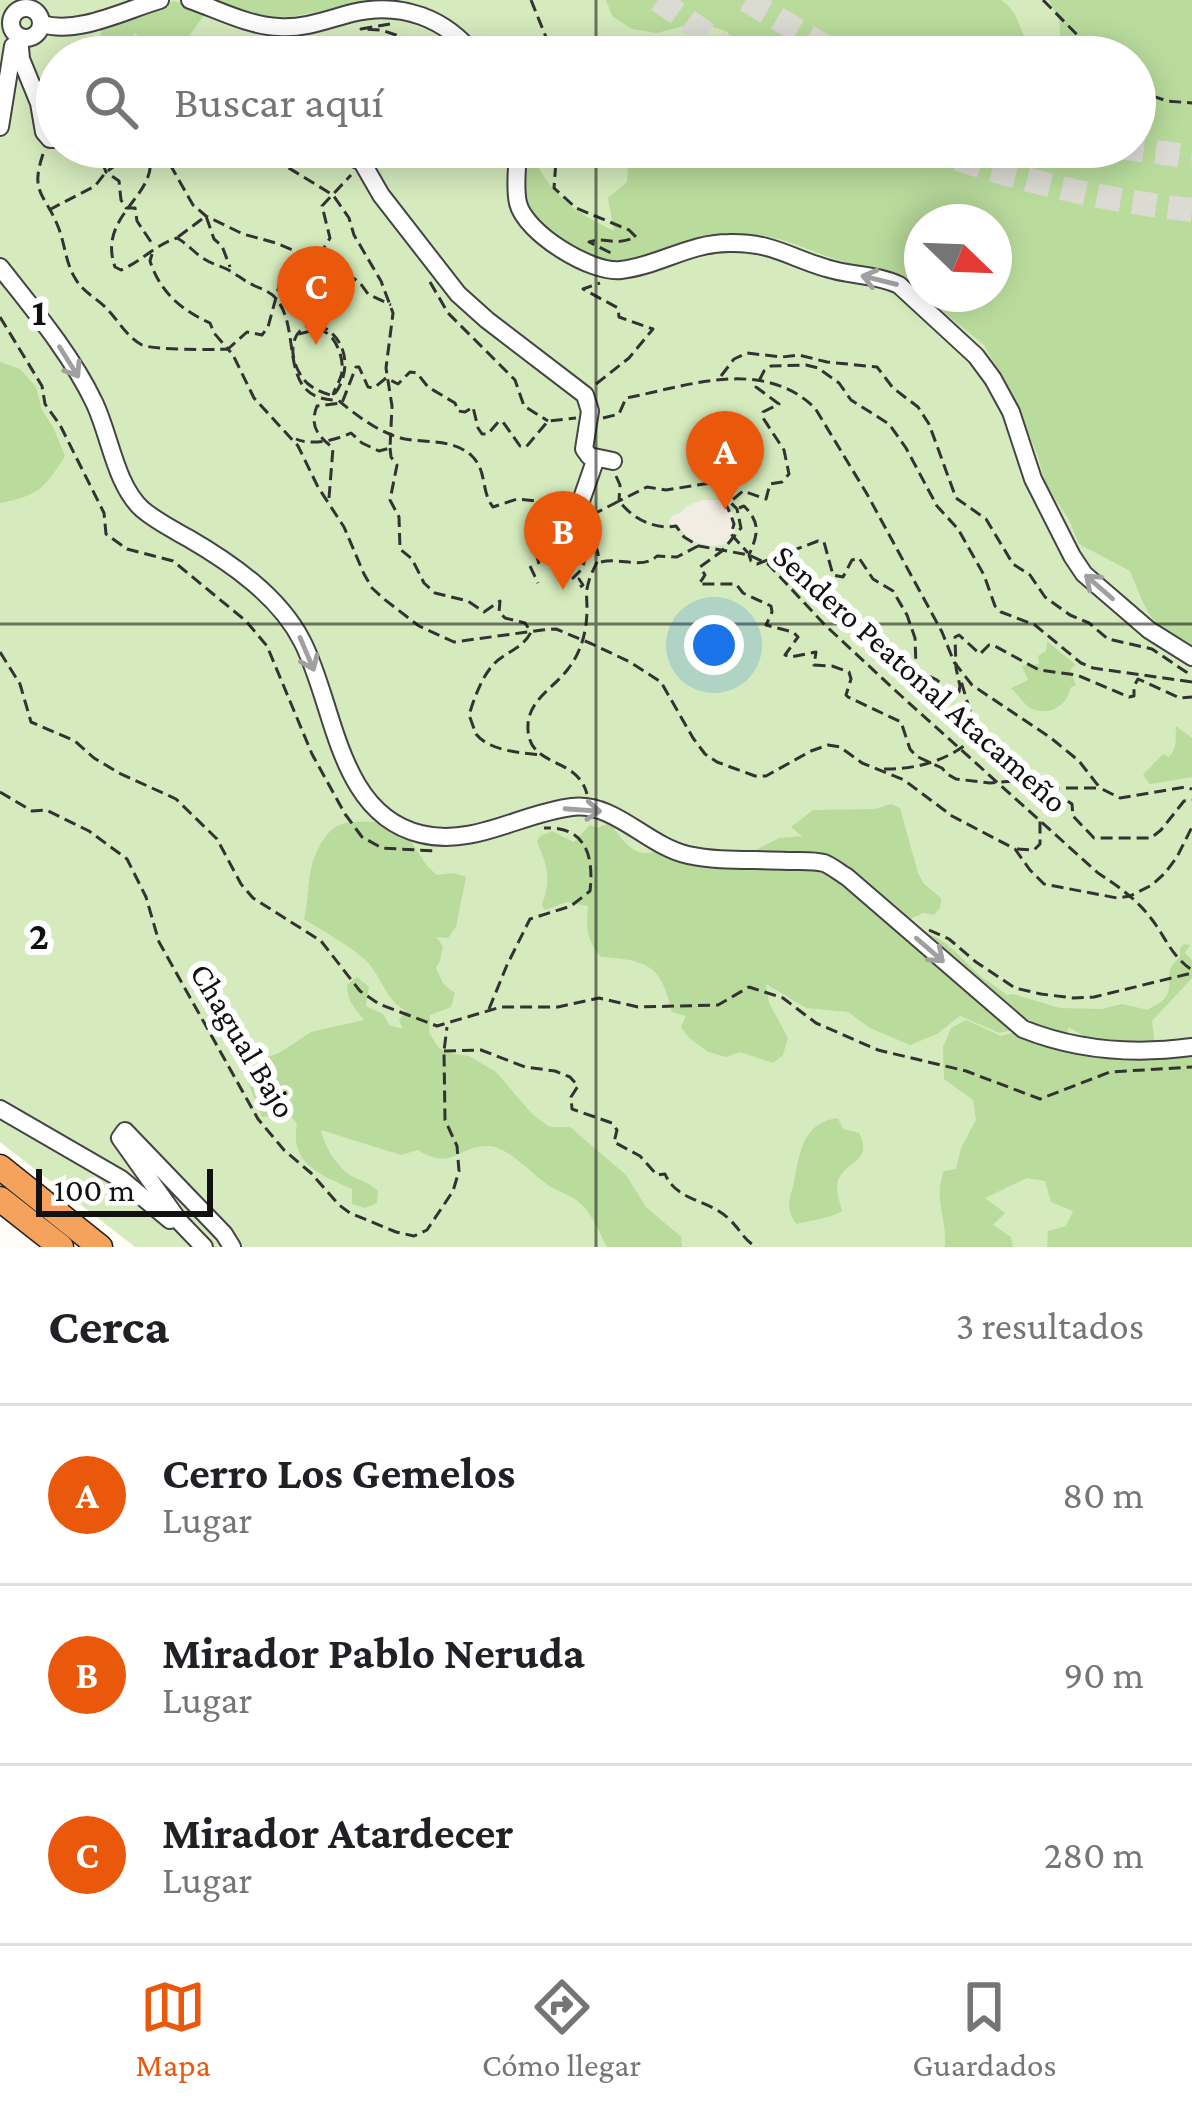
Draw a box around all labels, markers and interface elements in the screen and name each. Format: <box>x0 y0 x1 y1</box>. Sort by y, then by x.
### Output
search box <box>36 36 1156 168</box>
icon: search <box>78 69 144 135</box>
text: Buscar aquí <box>174 77 384 127</box>
north arrow <box>904 204 1012 312</box>
pin: C <box>277 246 355 345</box>
one-way arrow <box>861 268 899 290</box>
text: 1 <box>32 290 46 333</box>
one-way arrow <box>57 344 81 378</box>
pin: A <box>686 411 764 510</box>
pin: B <box>524 491 602 590</box>
street label: Sendero Peatonal Atacameño <box>766 537 1075 820</box>
one-way arrow <box>1084 574 1115 601</box>
your location <box>684 615 744 675</box>
one-way arrow <box>298 635 319 672</box>
one-way arrow <box>563 799 602 822</box>
text: 2 <box>29 914 49 957</box>
one-way arrow <box>914 936 944 963</box>
street label: Chagual Bajo <box>183 956 304 1124</box>
scale bar <box>36 1163 213 1216</box>
text: 100 m <box>54 1171 135 1208</box>
text: Cerca <box>48 1297 169 1354</box>
text: 3 resultados <box>956 1304 1144 1347</box>
text: Cerro Los Gemelos <box>162 1448 515 1498</box>
text: A <box>75 1473 99 1516</box>
text: 80 m <box>1062 1473 1144 1516</box>
text: Lugar <box>162 1498 252 1541</box>
text: Mirador Pablo Neruda <box>162 1628 585 1678</box>
text: B <box>76 1653 98 1696</box>
text: 90 m <box>1063 1653 1144 1696</box>
text: Lugar <box>162 1678 252 1721</box>
text: Mirador Atardecer <box>162 1808 514 1858</box>
text: C <box>75 1833 99 1876</box>
text: 280 m <box>1044 1833 1144 1876</box>
text: Lugar <box>162 1858 252 1901</box>
tab: Mapa <box>136 1974 211 2083</box>
tab: Cómo llegar <box>482 1974 641 2083</box>
tab: Guardados <box>912 1974 1056 2083</box>

